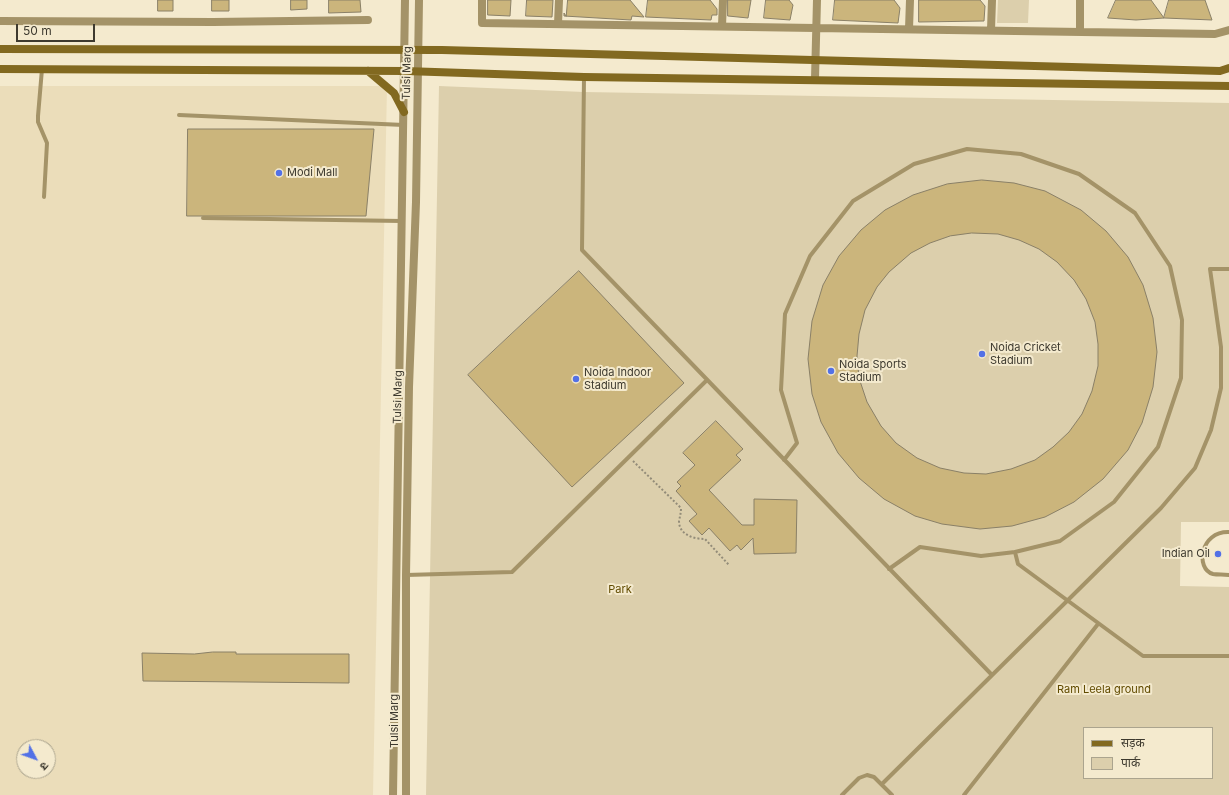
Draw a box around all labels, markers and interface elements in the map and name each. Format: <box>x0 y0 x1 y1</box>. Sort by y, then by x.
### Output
scale bar <box>18 16 97 42</box>
text: 50 m <box>23 23 52 38</box>
street label: Tulsi Marg <box>400 46 414 100</box>
place label: Modi Mall <box>287 166 337 180</box>
marker: Modi Mall <box>274 168 284 178</box>
place label: Noida Cricket Stadium <box>990 341 1061 367</box>
marker: Noida Cricket Stadium <box>977 349 987 359</box>
place label: Noida Sports Stadium <box>839 358 907 384</box>
place label: Noida Indoor Stadium <box>584 366 651 392</box>
marker: Noida Sports Stadium <box>826 366 836 376</box>
street label: Tulsi Marg <box>391 370 405 424</box>
marker: Noida Indoor Stadium <box>571 374 581 384</box>
place label: Indian Oil <box>1162 547 1210 561</box>
marker: Indian Oil <box>1213 549 1223 559</box>
park label: Park <box>608 583 632 597</box>
park label: Ram Leela ground <box>1057 683 1151 697</box>
street label: Tulsi Marg <box>388 694 402 748</box>
legend <box>1083 727 1213 779</box>
text: सड़क <box>1121 735 1145 750</box>
north arrow <box>16 739 56 779</box>
text: पार्क <box>1121 755 1140 770</box>
text: उ <box>37 759 52 773</box>

